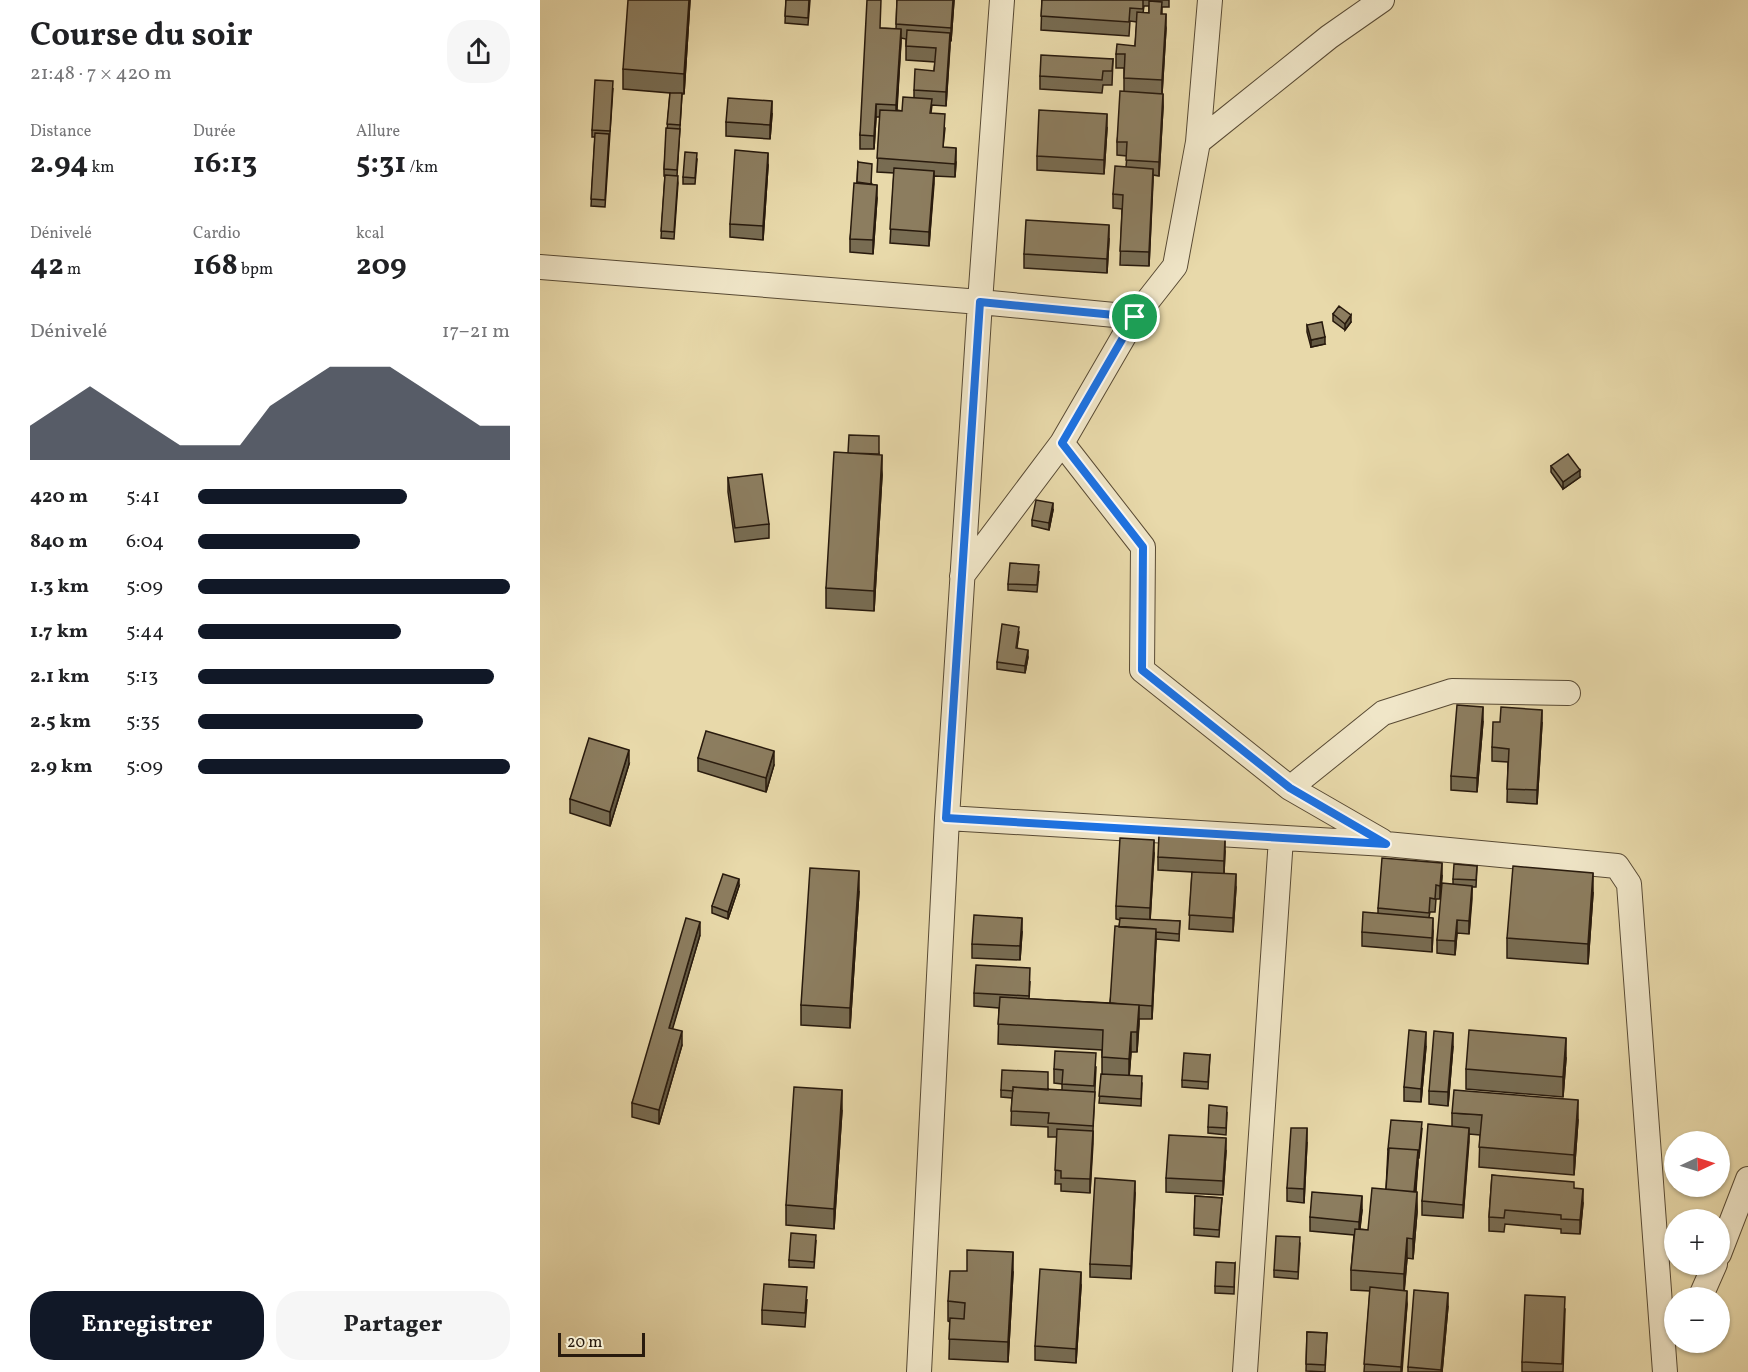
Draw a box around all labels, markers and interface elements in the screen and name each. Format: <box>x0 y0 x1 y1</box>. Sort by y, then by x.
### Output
text: Course du soir <box>30 14 253 60</box>
button: share <box>447 20 510 83</box>
text: 21:48 · 7 × 420 m <box>30 60 172 88</box>
text: Distance <box>30 121 91 143</box>
text: Durée <box>193 121 236 143</box>
text: Allure <box>356 121 400 143</box>
text: 2.94 <box>30 143 88 185</box>
text: 16:13 <box>193 143 257 185</box>
text: 5:31 <box>356 143 406 185</box>
text: km <box>88 157 114 179</box>
text: /km <box>406 157 438 179</box>
text: Dénivelé <box>30 223 92 245</box>
text: Cardio <box>193 223 240 245</box>
text: kcal <box>356 223 384 245</box>
text: 42 <box>30 245 64 287</box>
text: 168 <box>193 245 238 287</box>
text: 209 <box>356 245 407 287</box>
text: m <box>64 259 81 281</box>
text: bpm <box>238 259 273 281</box>
pin <box>1109 291 1160 342</box>
icon: arrive <box>1118 300 1151 333</box>
text: Dénivelé <box>30 318 107 346</box>
text: 17–21 m <box>442 318 510 346</box>
text: 420 m <box>30 483 88 511</box>
text: 5:41 <box>126 483 160 511</box>
text: 840 m <box>30 528 88 556</box>
text: 6:04 <box>126 528 164 556</box>
text: 1.3 km <box>30 573 89 601</box>
text: 5:09 <box>126 573 163 601</box>
text: 1.7 km <box>30 618 88 646</box>
text: 5:44 <box>126 618 164 646</box>
text: 2.1 km <box>30 663 90 691</box>
text: 5:13 <box>126 663 158 691</box>
text: 2.5 km <box>30 708 91 736</box>
text: 5:35 <box>126 708 160 736</box>
text: 2.9 km <box>30 753 93 781</box>
text: 5:09 <box>126 753 163 781</box>
north arrow <box>1664 1131 1730 1197</box>
map controls <box>1664 1131 1730 1353</box>
button: + <box>1664 1209 1730 1275</box>
button: − <box>1664 1287 1730 1353</box>
button: Enregistrer <box>30 1291 264 1360</box>
button: Partager <box>276 1291 510 1360</box>
scale bar <box>558 1330 645 1358</box>
text: 20 m <box>567 1332 602 1354</box>

